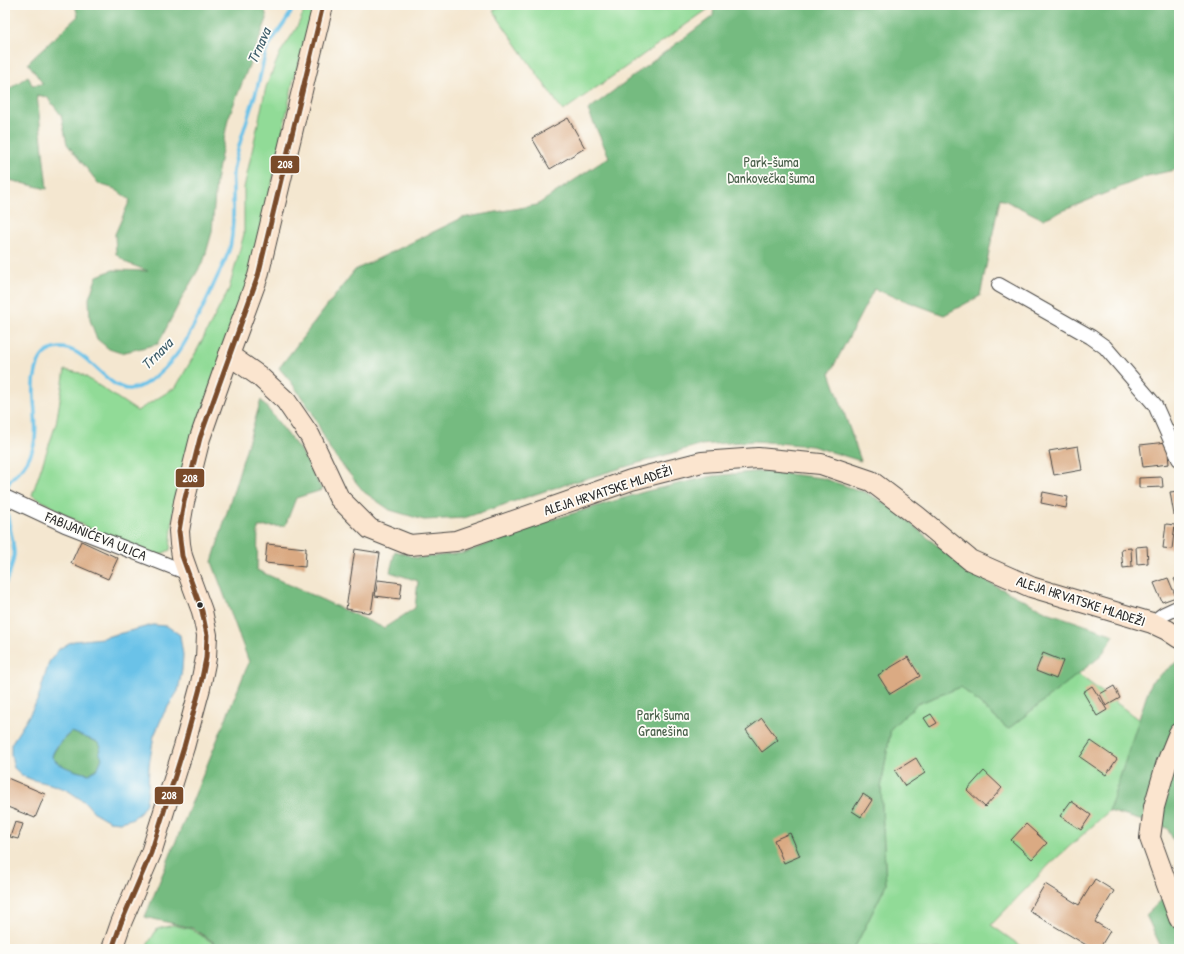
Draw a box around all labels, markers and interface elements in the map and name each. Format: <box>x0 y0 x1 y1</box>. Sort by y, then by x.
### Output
water label: Trnava <box>241 23 277 67</box>
park label: Park-šuma Dankovečka šuma <box>727 152 815 187</box>
line badge: 208 <box>270 155 300 174</box>
text: 208 <box>278 157 293 171</box>
water label: Trnava <box>136 332 179 374</box>
street label: ALEJA HRVATSKE MLADEŽI <box>541 460 675 519</box>
line badge: 208 <box>175 468 205 488</box>
text: 208 <box>183 471 198 485</box>
street label: FABIJANIĆEVA ULICA <box>42 506 150 565</box>
street label: ALEJA HRVATSKE MLADEŽI <box>1014 571 1148 630</box>
unlabelled marker <box>195 600 205 610</box>
park label: Park šuma Granešina <box>637 705 690 740</box>
line badge: 208 <box>154 786 184 805</box>
text: 208 <box>162 788 177 802</box>

